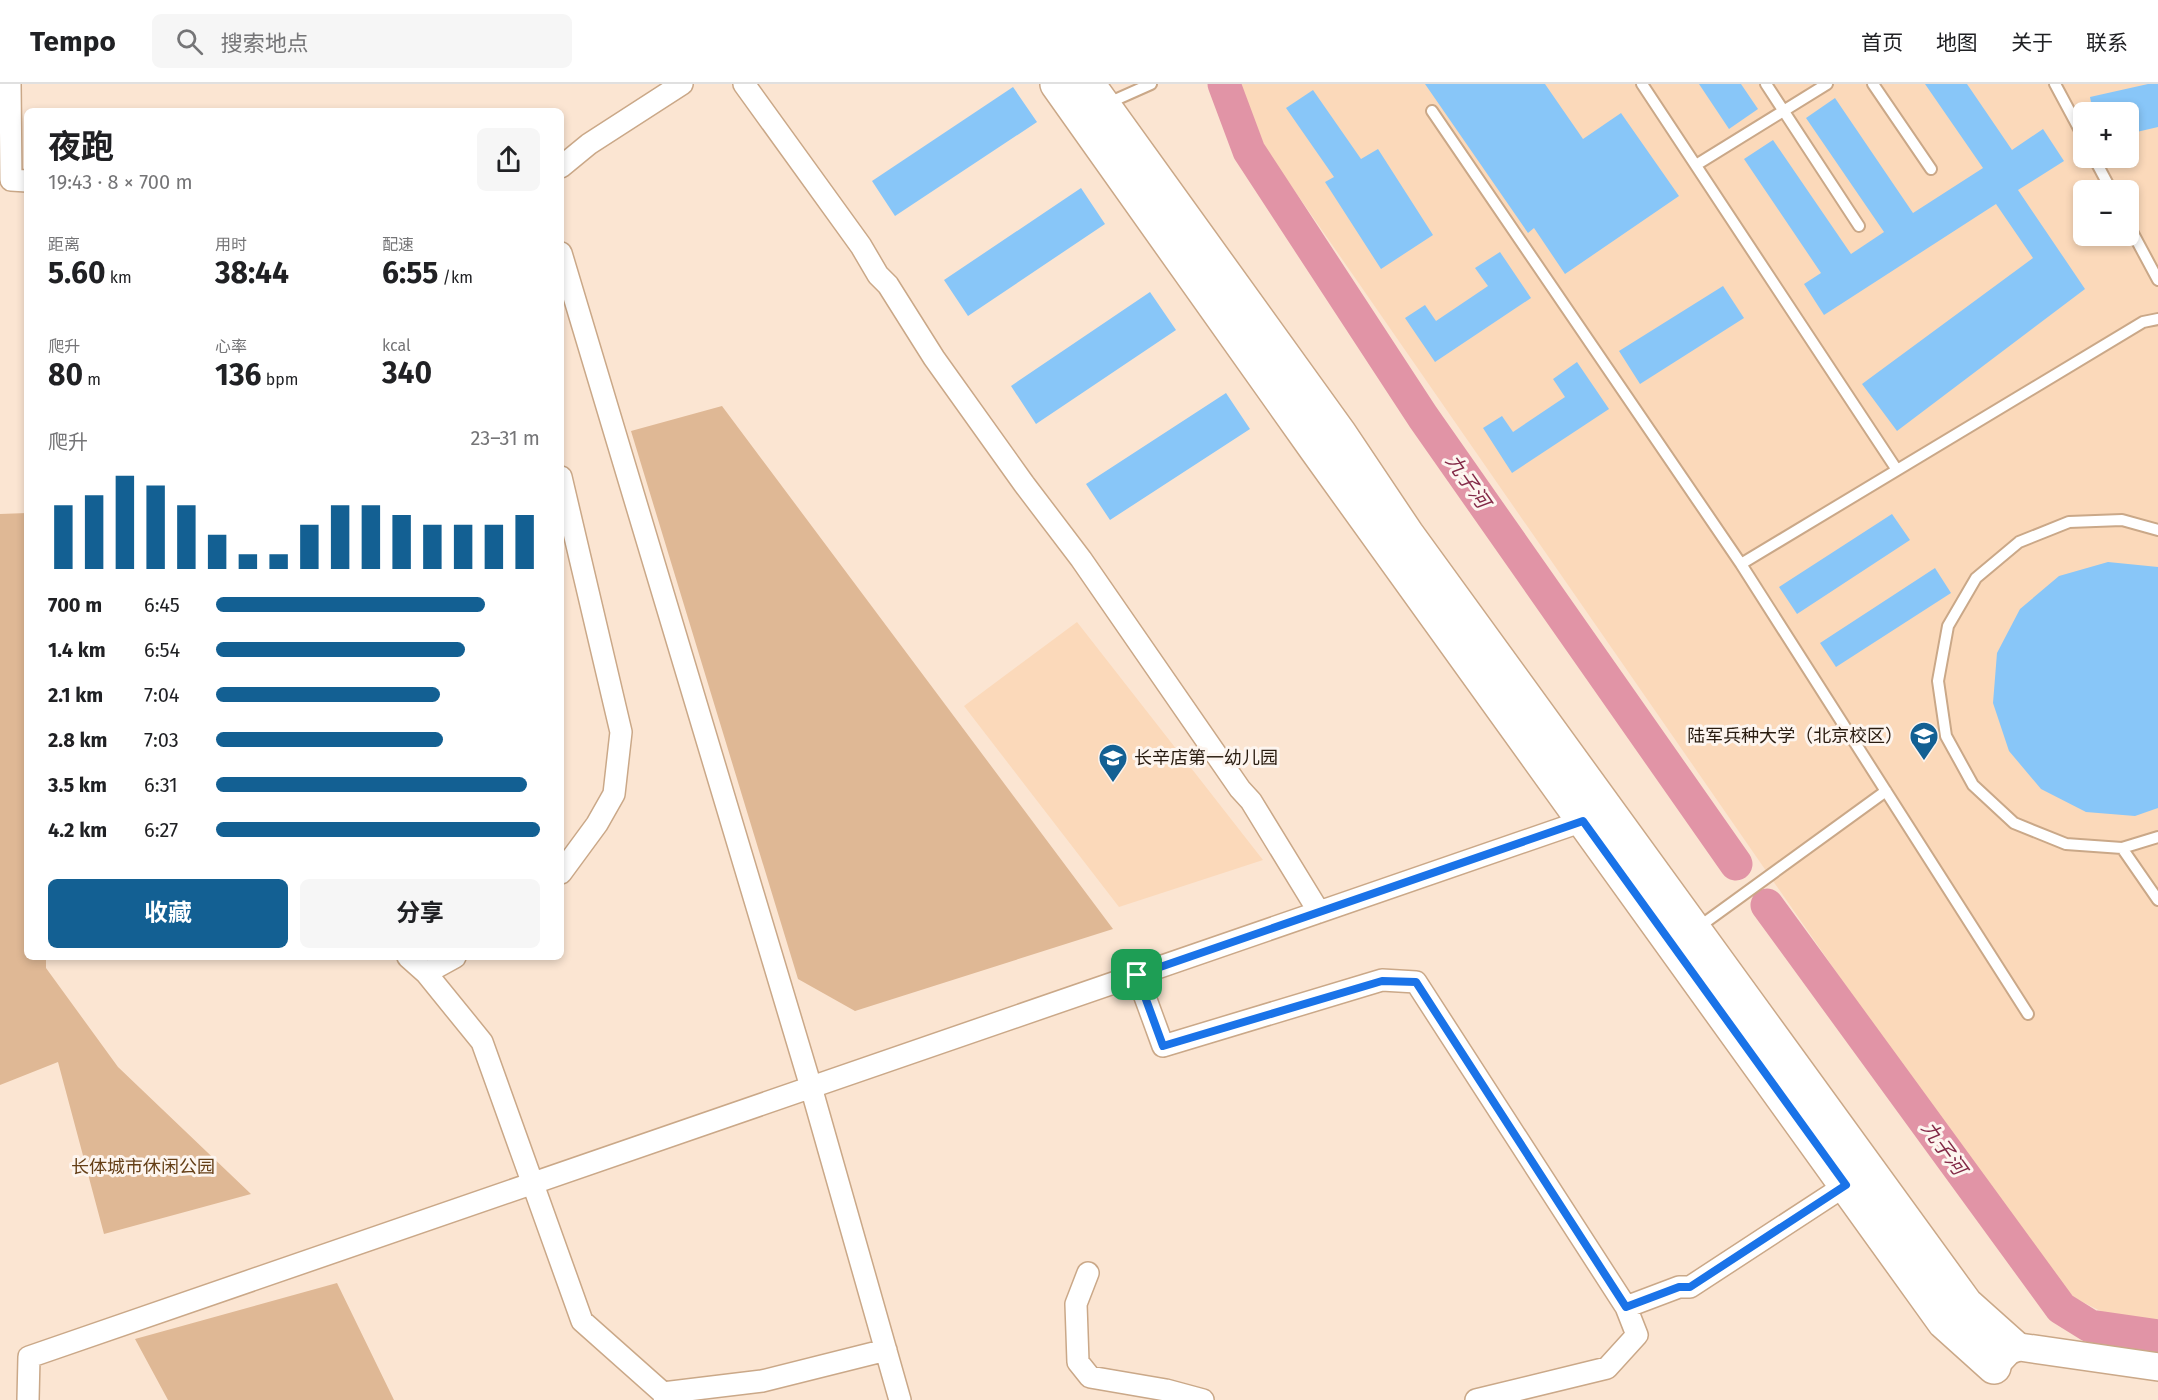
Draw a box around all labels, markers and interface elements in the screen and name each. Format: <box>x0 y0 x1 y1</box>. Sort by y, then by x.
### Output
search box <box>152 14 572 68</box>
text: Tempo <box>30 25 116 58</box>
icon: search <box>173 25 206 58</box>
text: 搜索地点 <box>221 30 309 57</box>
text: 首页 <box>1861 30 1903 56</box>
text: 地图 <box>1936 30 1978 56</box>
text: 关于 <box>2011 30 2053 56</box>
text: 联系 <box>2086 30 2128 56</box>
map controls <box>2073 102 2139 246</box>
button: + <box>2073 102 2139 168</box>
text: 夜跑 <box>48 127 114 167</box>
button: share <box>477 128 540 191</box>
text: 19:43 · 8 × 700 m <box>48 170 193 194</box>
button: − <box>2073 180 2139 246</box>
text: 距离 <box>48 235 80 254</box>
text: 用时 <box>215 235 247 254</box>
text: 配速 <box>382 235 414 254</box>
text: 5.60 <box>48 255 105 291</box>
text: 38:44 <box>215 255 289 291</box>
text: 6:55 <box>382 255 438 291</box>
text: km <box>105 268 132 287</box>
text: /km <box>438 268 473 287</box>
text: kcal <box>382 336 411 355</box>
text: 爬升 <box>48 337 80 356</box>
text: 心率 <box>215 337 247 356</box>
text: 340 <box>382 355 432 391</box>
text: 80 <box>48 357 83 393</box>
text: 136 <box>215 357 261 393</box>
text: m <box>83 370 101 389</box>
text: bpm <box>261 370 298 389</box>
text: 23–31 m <box>470 426 540 450</box>
text: 爬升 <box>48 430 88 454</box>
water label: 九子河 <box>1441 450 1497 516</box>
text: 700 m <box>48 593 102 617</box>
text: 6:45 <box>144 593 180 617</box>
text: 1.4 km <box>48 638 106 662</box>
text: 6:54 <box>144 638 180 662</box>
text: 2.1 km <box>48 683 103 707</box>
text: 7:04 <box>144 683 179 707</box>
school or university icon: 陆军兵种大学（北京校区） <box>1908 720 1940 762</box>
place label: 陆军兵种大学（北京校区） <box>1687 725 1903 747</box>
text: 2.8 km <box>48 728 107 752</box>
text: 7:03 <box>144 728 179 752</box>
school or university icon: 长辛店第一幼儿园 <box>1097 742 1129 784</box>
place label: 长辛店第一幼儿园 <box>1134 747 1278 769</box>
text: 3.5 km <box>48 773 107 797</box>
text: 6:31 <box>144 773 178 797</box>
text: 4.2 km <box>48 818 107 842</box>
text: 6:27 <box>144 818 178 842</box>
button: 收藏 <box>48 879 288 948</box>
button: 分享 <box>300 879 540 948</box>
pin <box>1111 949 1162 1000</box>
icon: arrive <box>1120 958 1153 991</box>
water label: 九子河 <box>1917 1117 1974 1183</box>
park label: 长体城市休闲公园 <box>71 1156 215 1178</box>

